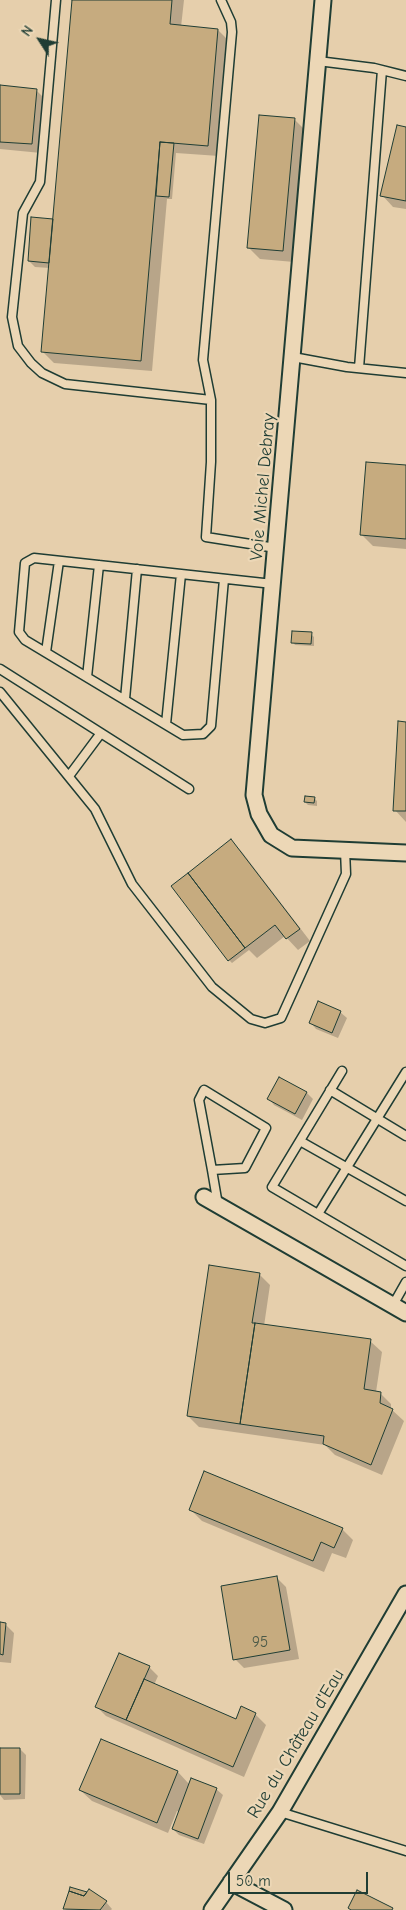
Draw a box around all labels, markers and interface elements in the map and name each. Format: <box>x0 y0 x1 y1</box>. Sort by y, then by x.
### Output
north arrow <box>15 15 65 65</box>
text: N <box>18 22 37 40</box>
street label: Voie Michel Debray <box>246 412 280 562</box>
house number: 95 <box>252 1634 268 1652</box>
street label: Rue du Château d'Eau <box>243 1665 349 1823</box>
scale bar <box>231 1862 371 1894</box>
text: 50 m <box>236 1872 271 1890</box>

